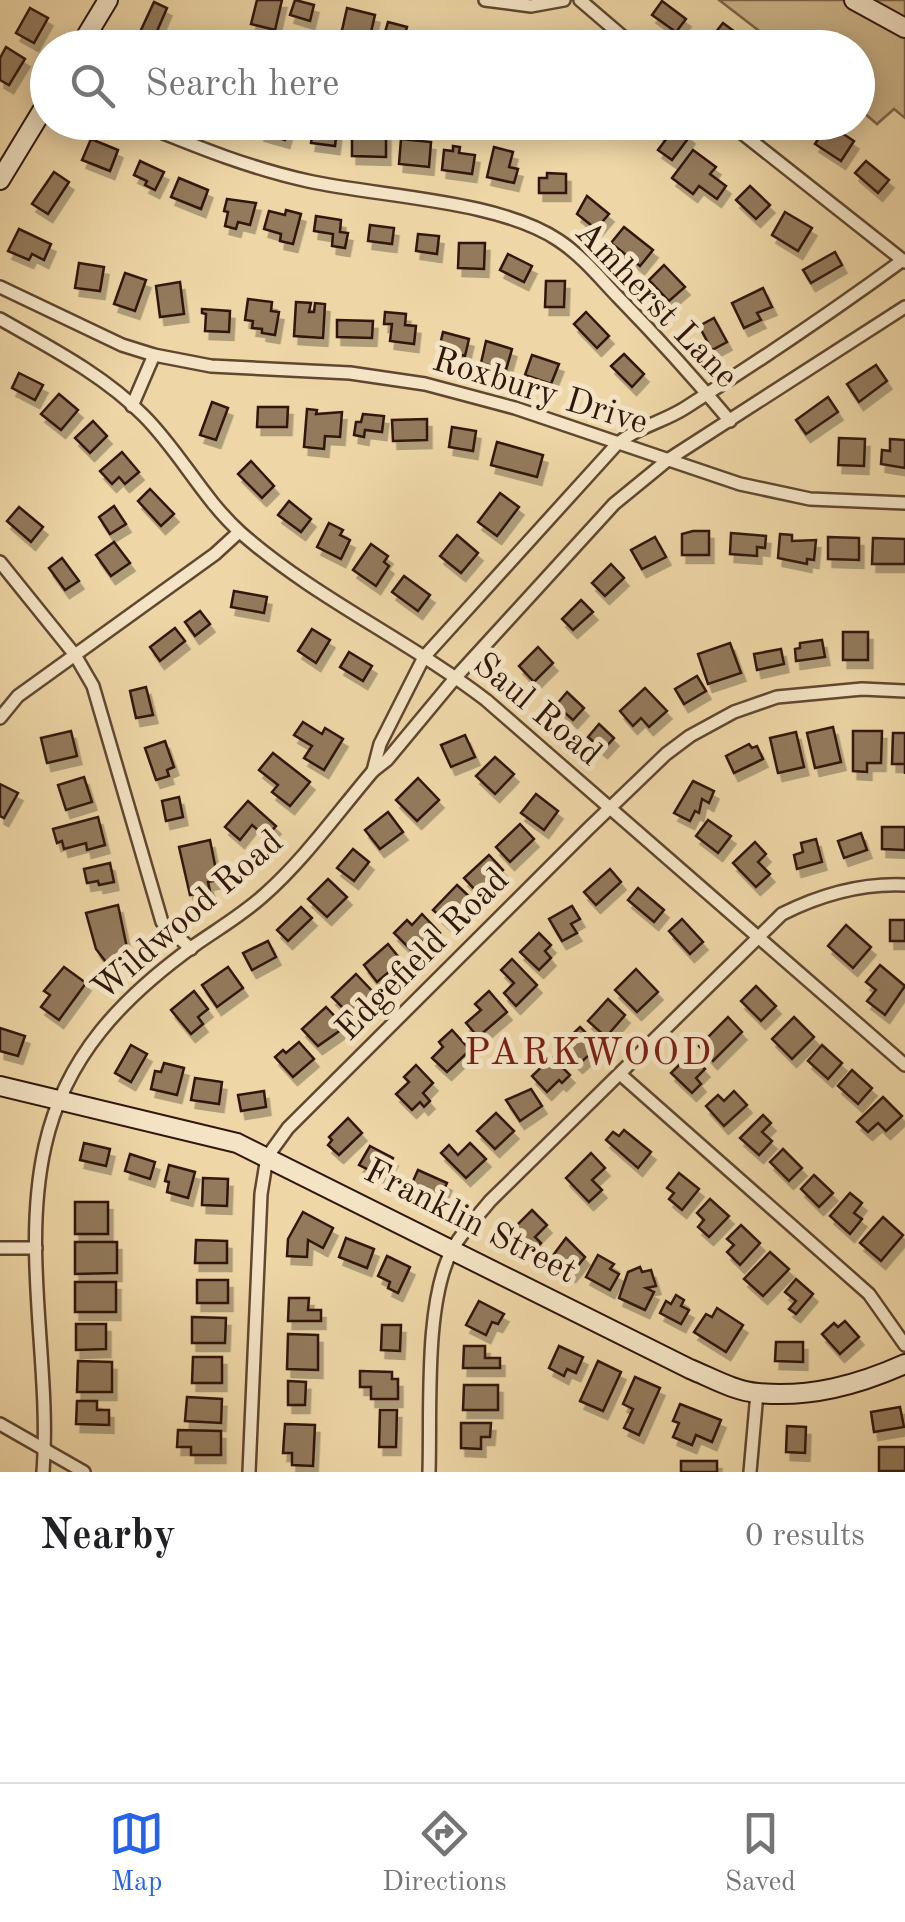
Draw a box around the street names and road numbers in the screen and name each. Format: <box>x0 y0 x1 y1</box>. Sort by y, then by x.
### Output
street label: Amherst Lane <box>568 215 744 395</box>
street label: Roxbury Drive <box>428 343 652 441</box>
street label: Saul Road <box>466 647 608 773</box>
street label: Wildwood Road <box>86 824 290 1008</box>
street label: Edgefield Road <box>330 862 516 1048</box>
street label: Franklin Street <box>358 1154 582 1290</box>

